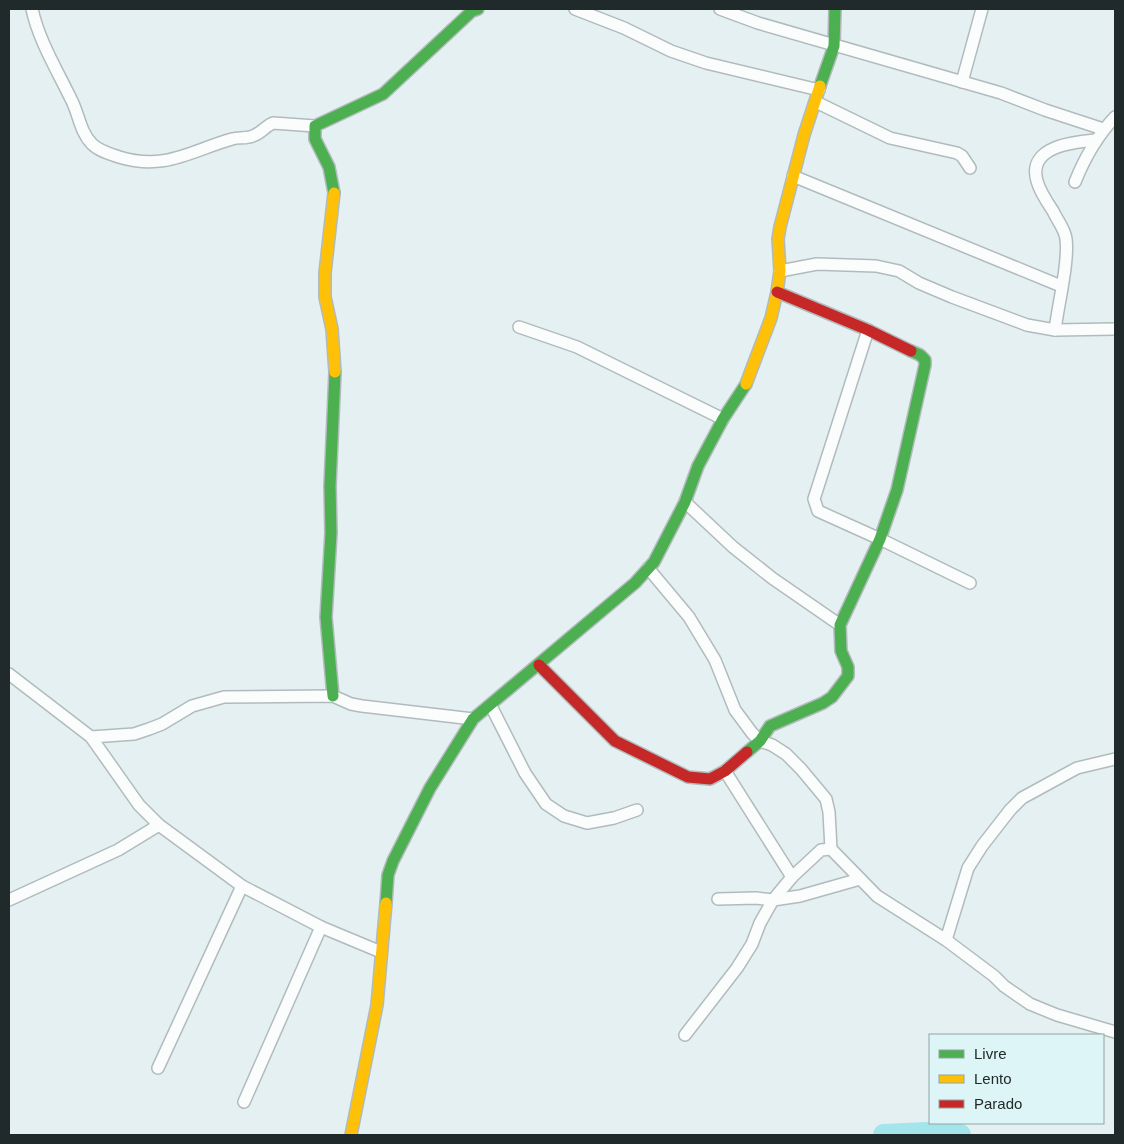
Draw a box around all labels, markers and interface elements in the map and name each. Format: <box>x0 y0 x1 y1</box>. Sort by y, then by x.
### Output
legend <box>929 1034 1104 1124</box>
text: Livre <box>974 1045 1007 1062</box>
text: Lento <box>974 1070 1012 1087</box>
text: Parado <box>974 1095 1022 1112</box>

